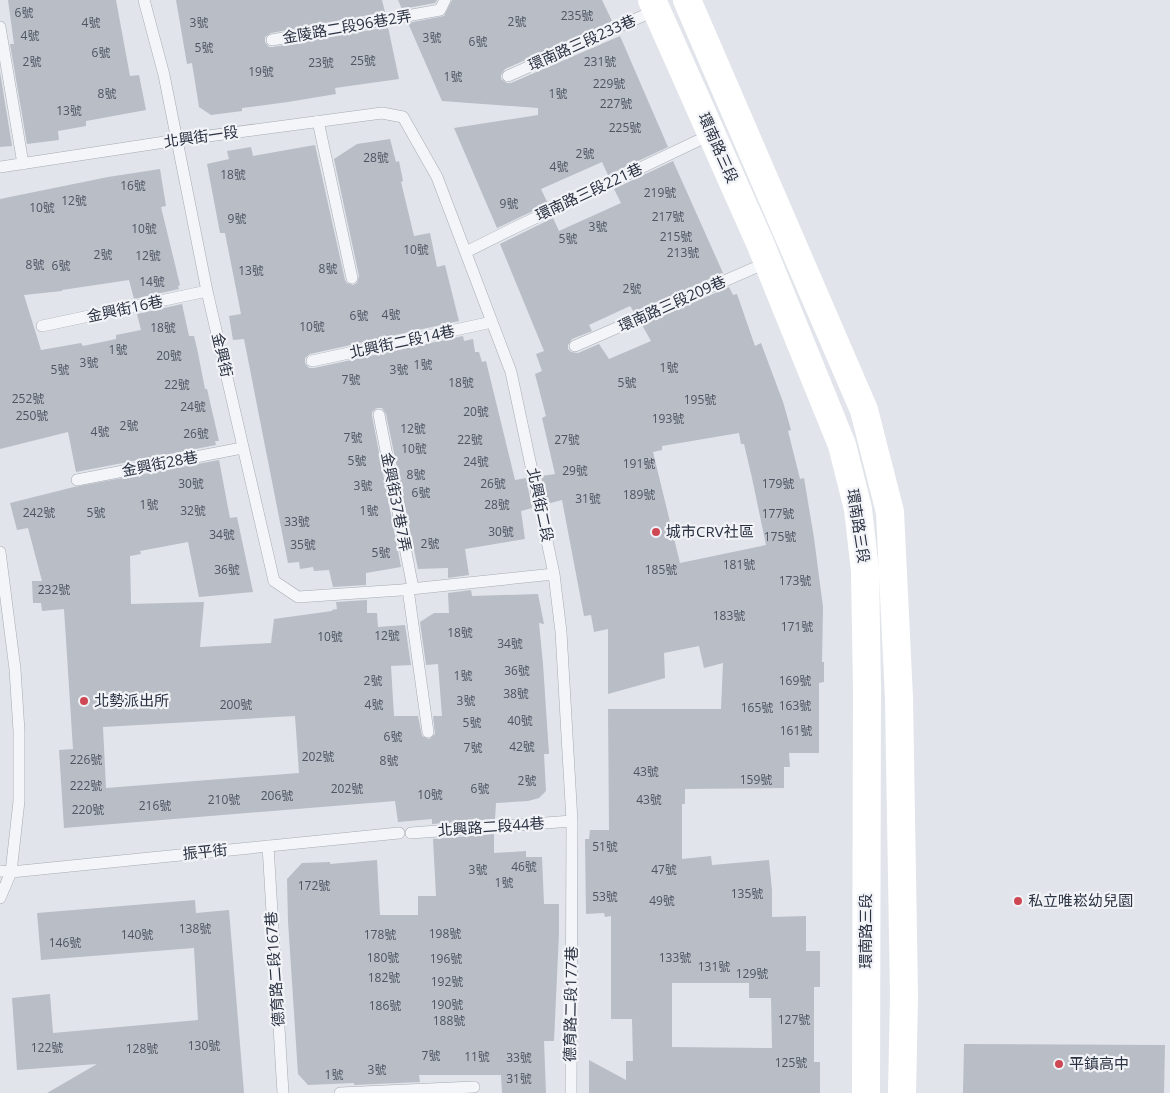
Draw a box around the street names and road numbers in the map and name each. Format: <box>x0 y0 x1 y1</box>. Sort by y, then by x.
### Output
street label: 金陵路二段96巷2弄 <box>281 5 413 47</box>
street label: 環南路三段233巷 <box>525 9 639 75</box>
street label: 環南路三段 <box>695 109 743 186</box>
street label: 北興街一段 <box>162 121 239 151</box>
street label: 環南路三段221巷 <box>532 158 645 225</box>
street label: 環南路三段209巷 <box>615 270 729 336</box>
street label: 金興街16巷 <box>85 290 165 326</box>
street label: 北興街二段14巷 <box>347 320 456 362</box>
street label: 金興街 <box>208 331 238 379</box>
street label: 金興街28巷 <box>120 446 200 480</box>
street label: 金興街37巷7弄 <box>378 450 416 553</box>
street label: 北興街二段 <box>523 466 559 544</box>
street label: 環南路三段 <box>843 487 875 564</box>
street label: 北興路二段44巷 <box>437 812 545 840</box>
street label: 振平街 <box>181 839 228 863</box>
street label: 環南路三段 <box>855 893 875 969</box>
street label: 德育路二段167巷 <box>260 911 288 1027</box>
street label: 德育路二段177巷 <box>559 946 581 1062</box>

